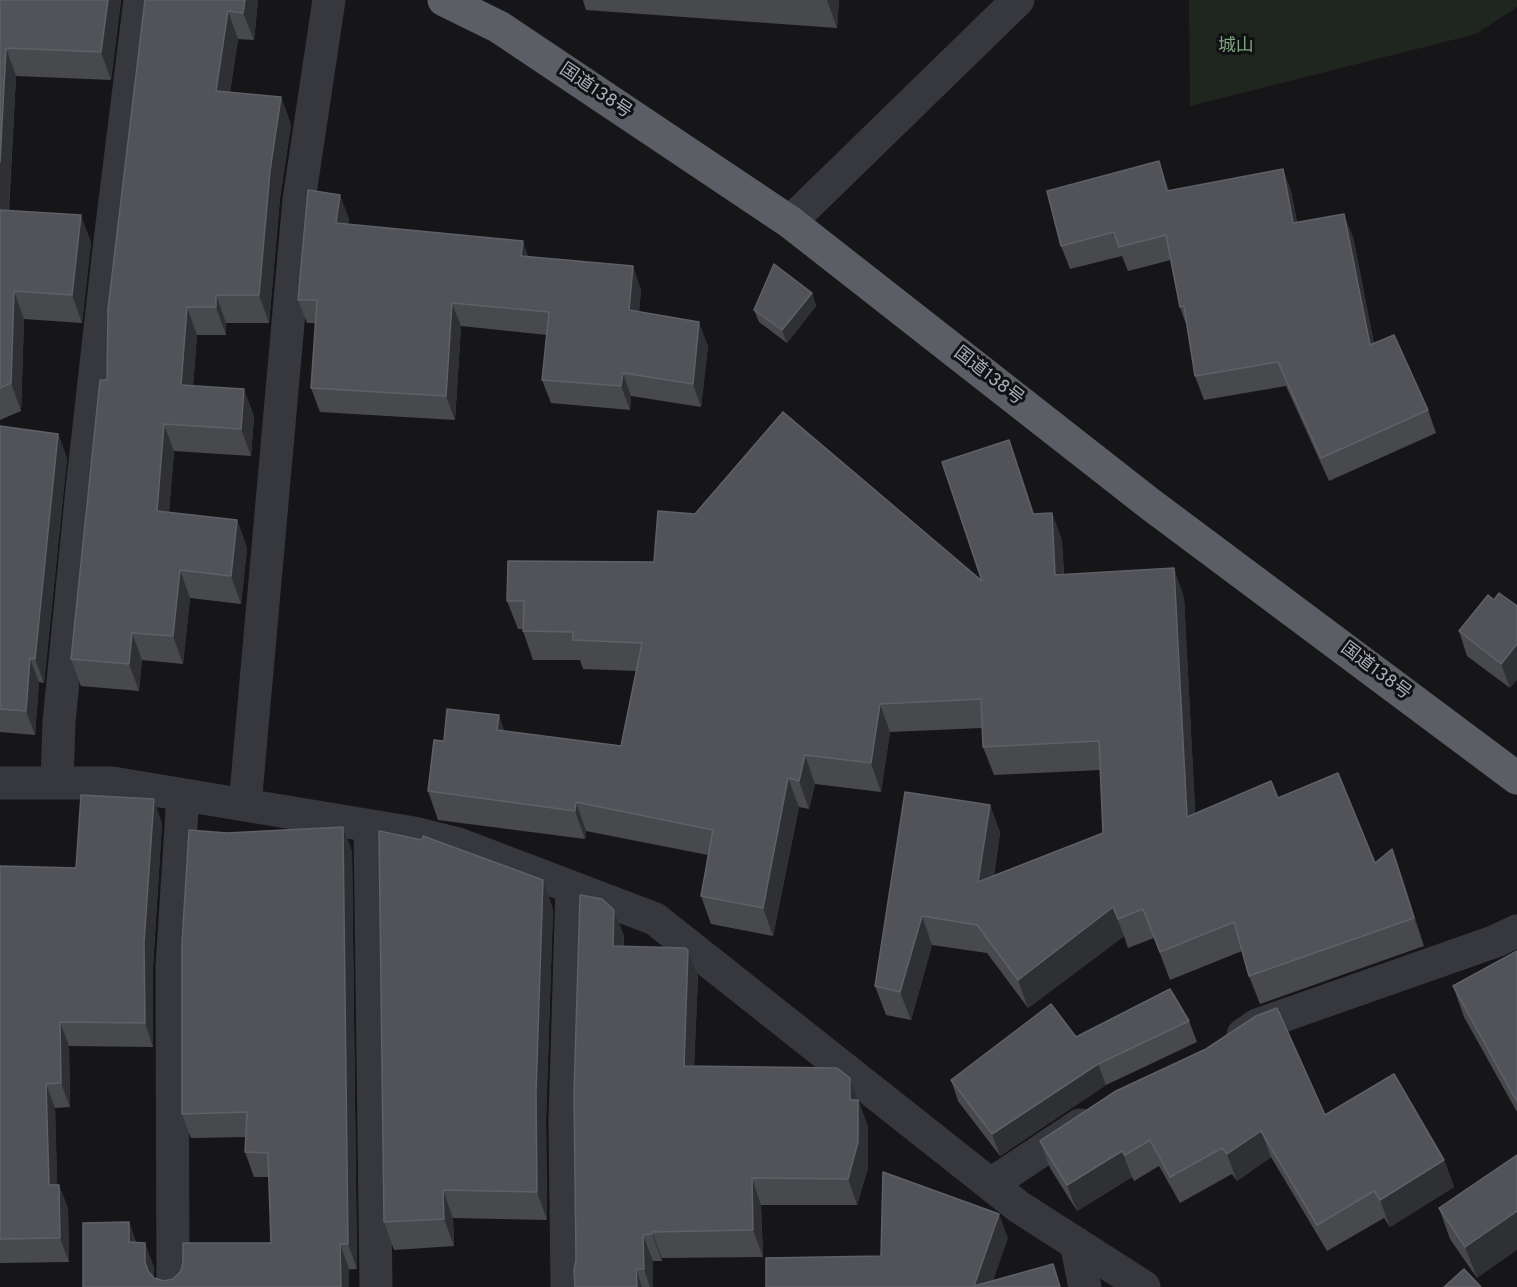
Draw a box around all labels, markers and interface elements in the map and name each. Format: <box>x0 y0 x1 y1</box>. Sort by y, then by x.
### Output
park label: 城山 <box>1218 36 1254 58</box>
street label: 国道138号 <box>555 60 635 124</box>
street label: 国道138号 <box>949 343 1027 411</box>
street label: 国道138号 <box>1336 639 1414 705</box>

